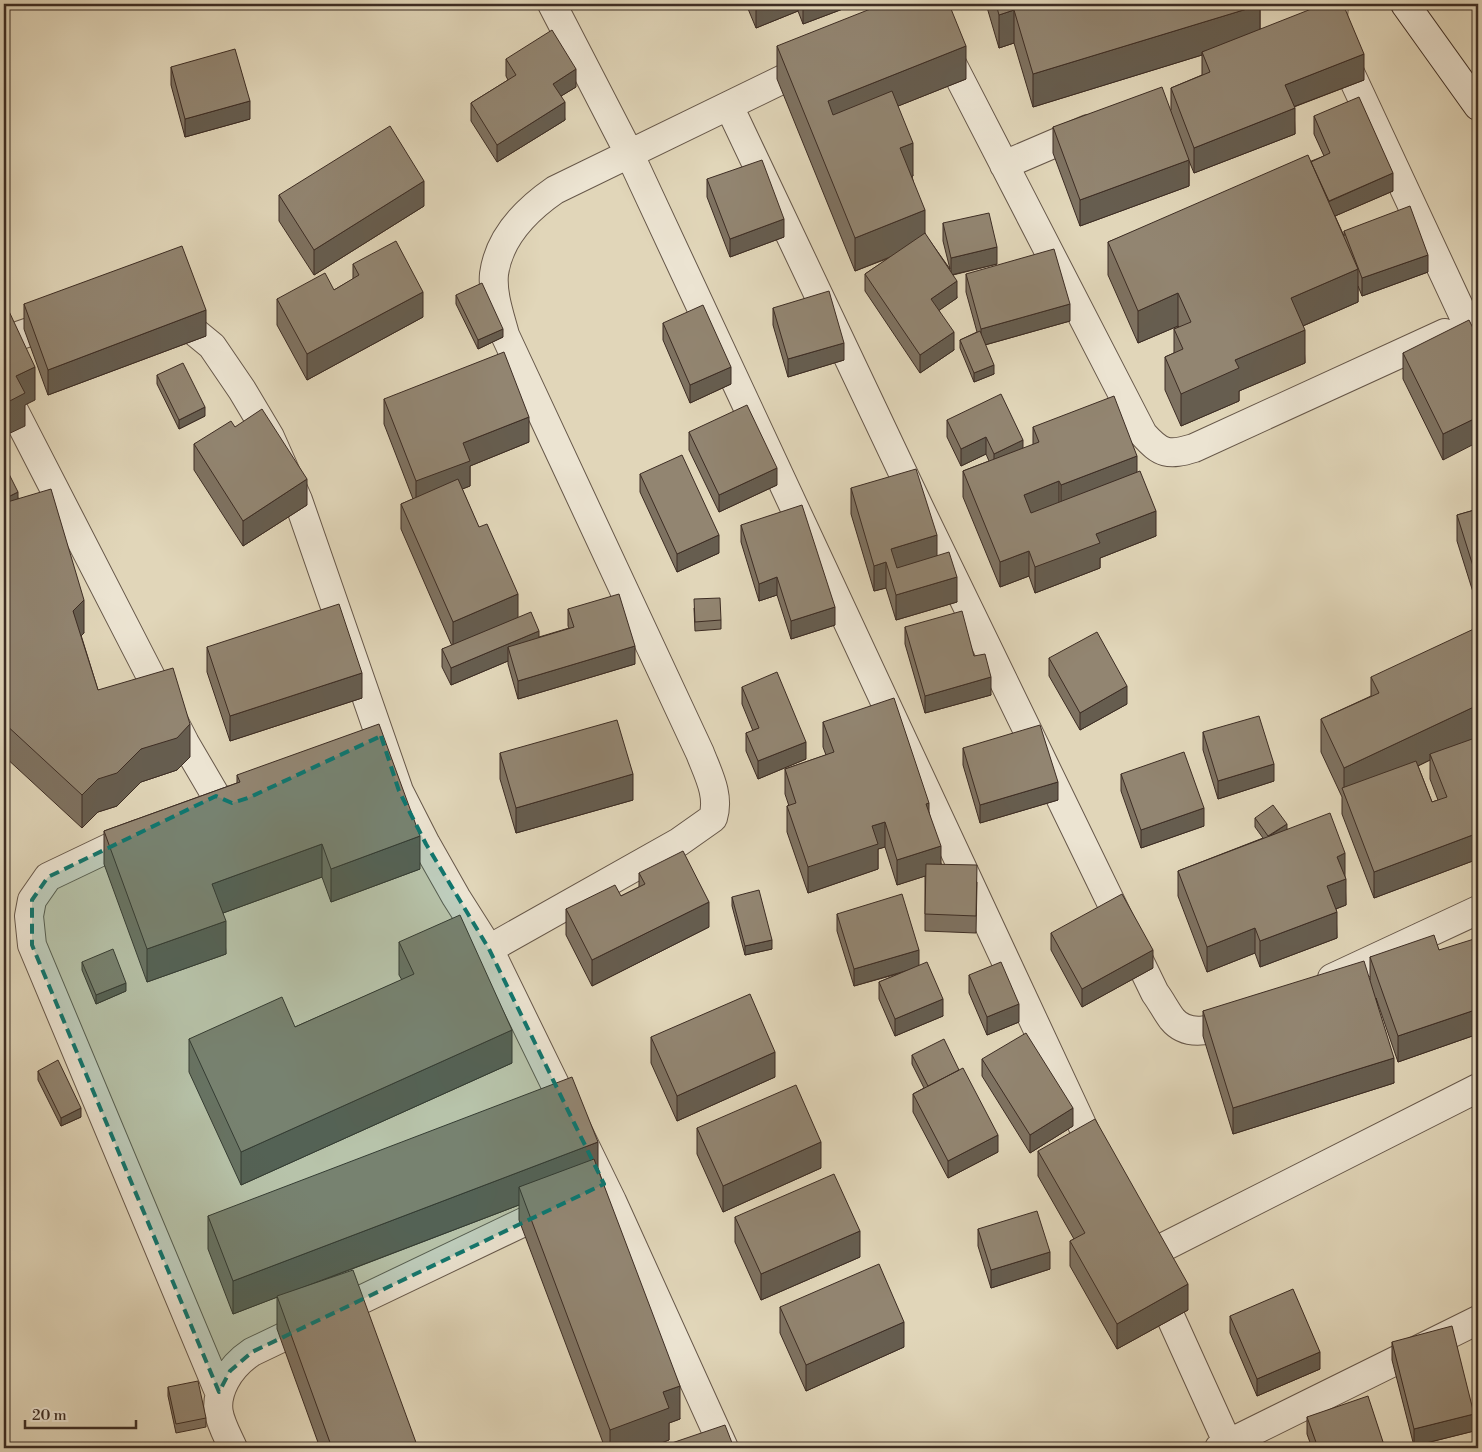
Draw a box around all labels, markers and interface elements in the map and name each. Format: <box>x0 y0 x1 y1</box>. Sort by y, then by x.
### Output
scale bar <box>25 1397 136 1429</box>
text: 20 m <box>32 1406 67 1425</box>

